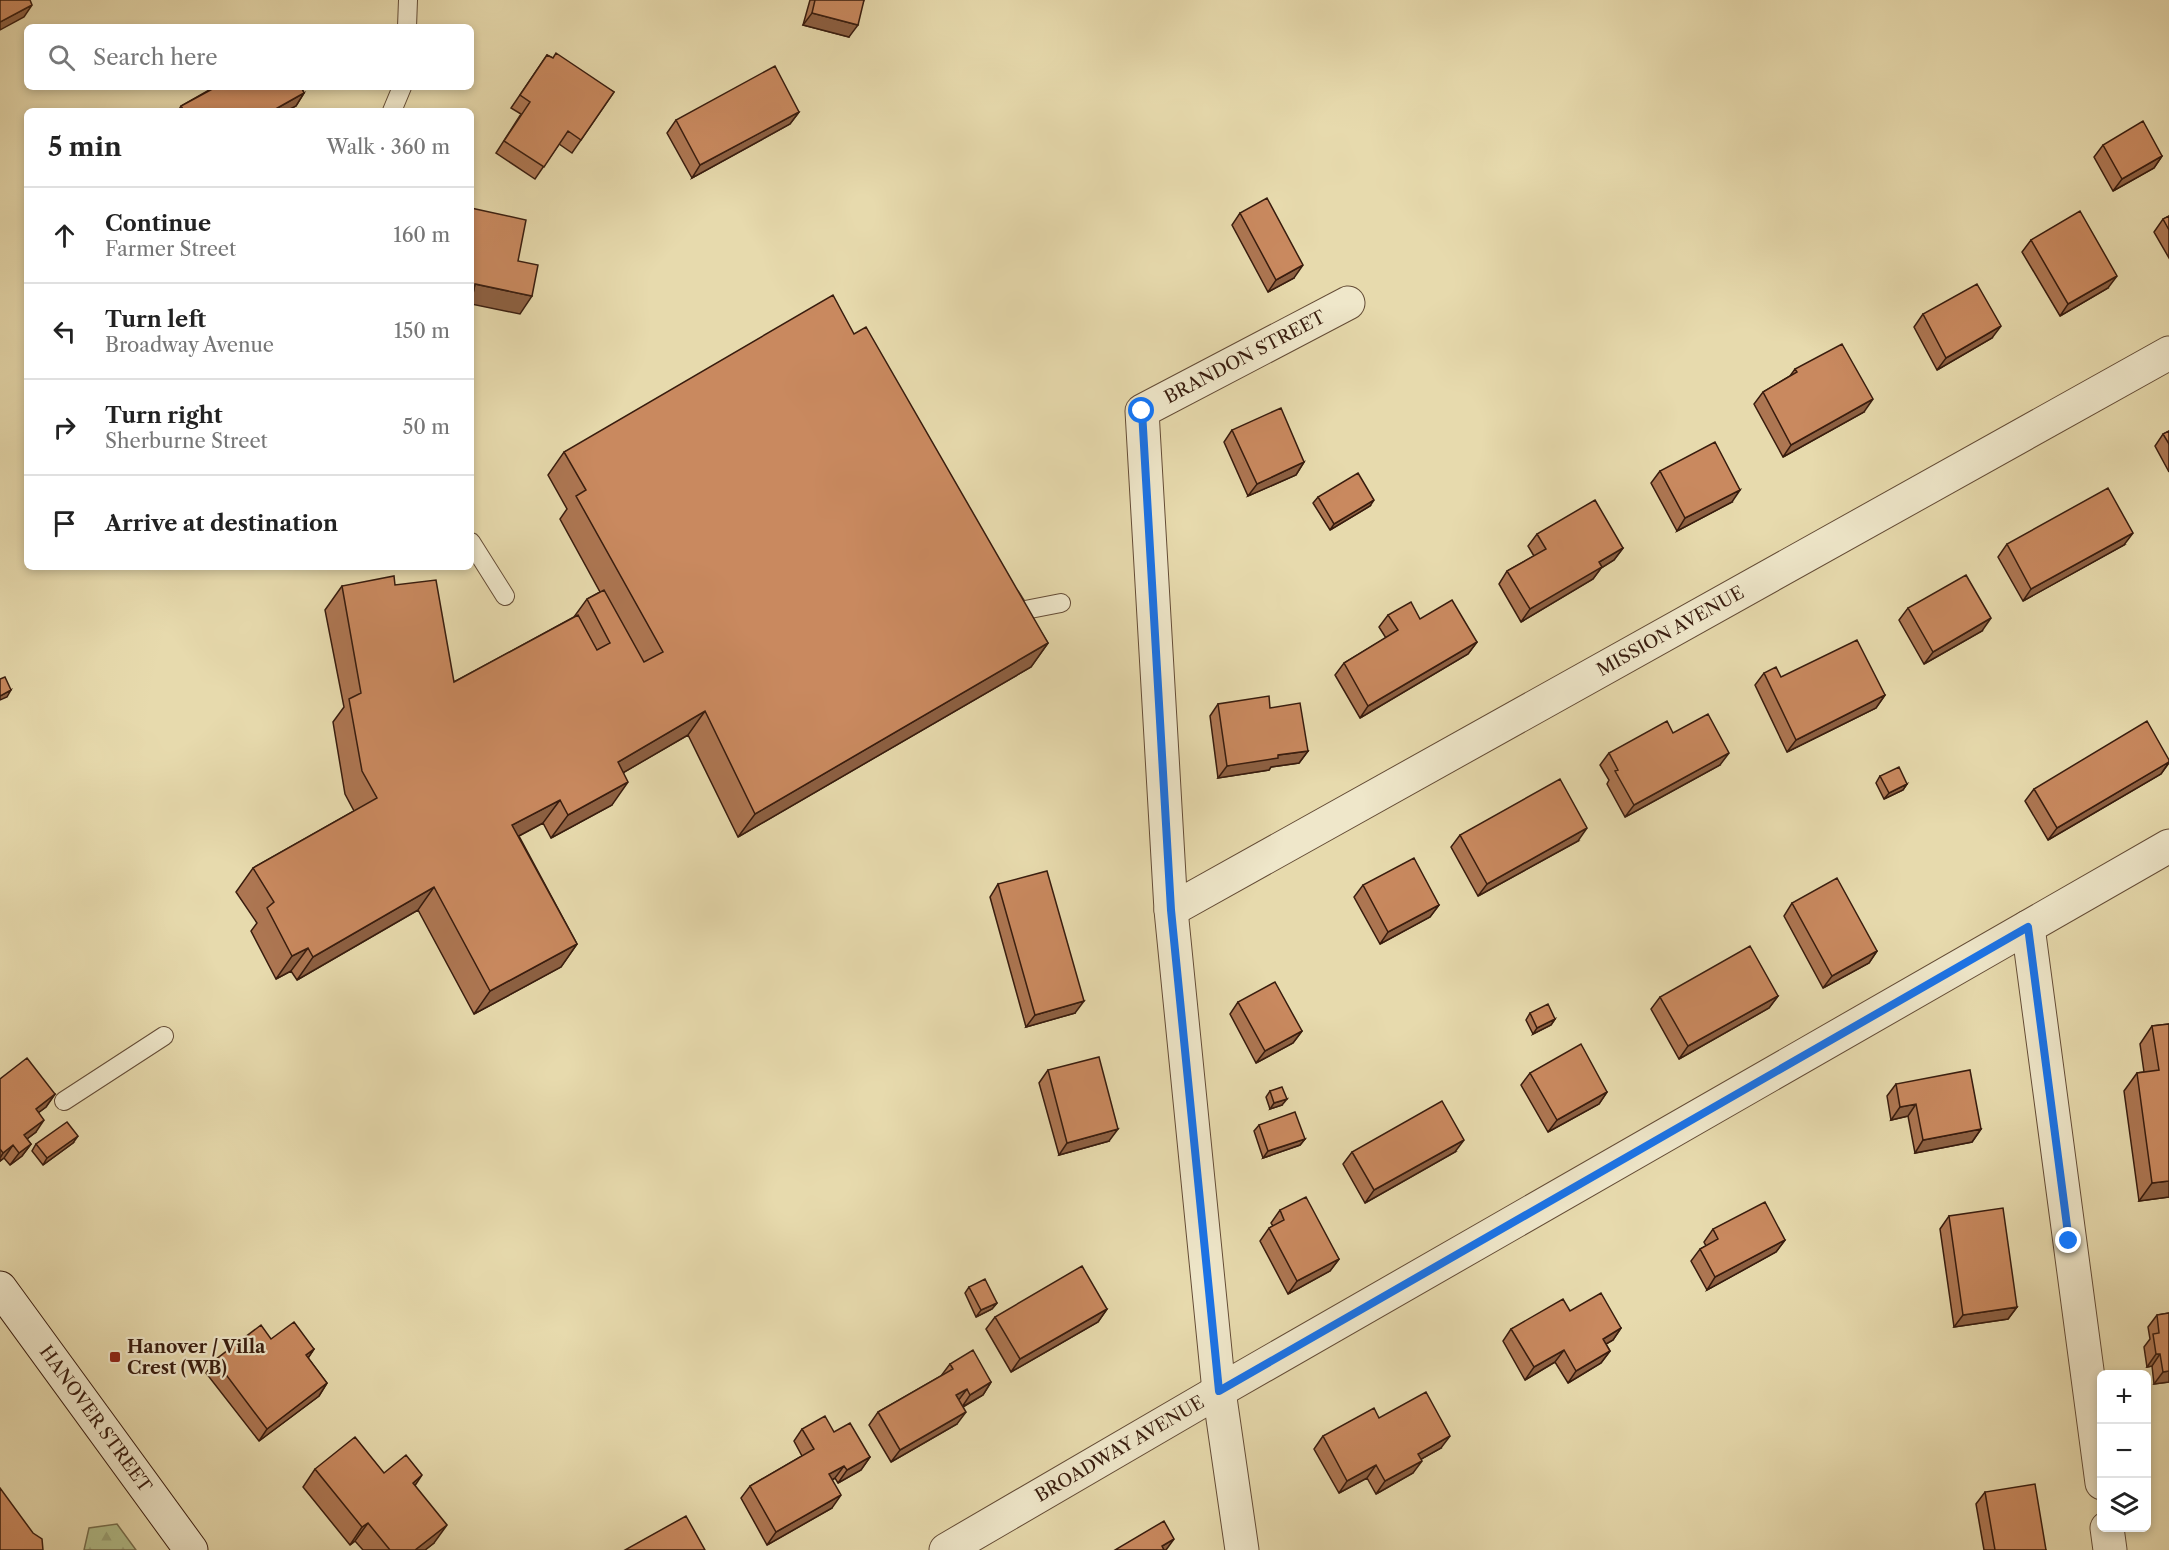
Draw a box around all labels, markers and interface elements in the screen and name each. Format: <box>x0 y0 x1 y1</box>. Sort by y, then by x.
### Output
search box <box>24 24 474 90</box>
icon: search <box>45 41 78 74</box>
text: Search here <box>93 44 218 71</box>
text: 5 min <box>48 131 122 163</box>
text: Walk · 360 m <box>327 135 450 159</box>
text: Continue <box>105 210 211 237</box>
icon: ahead <box>48 219 81 252</box>
text: 160 m <box>393 223 450 247</box>
text: Farmer Street <box>105 237 236 261</box>
text: Turn left <box>105 306 206 333</box>
street label: BRANDON STREET <box>1161 306 1330 408</box>
icon: left <box>48 315 81 348</box>
text: 150 m <box>394 319 450 343</box>
text: Broadway Avenue <box>105 333 274 357</box>
route start <box>1128 397 1154 423</box>
text: Turn right <box>105 402 223 429</box>
icon: right <box>48 411 81 444</box>
text: 50 m <box>403 415 450 439</box>
text: Sherburne Street <box>105 429 268 453</box>
icon: arrive <box>48 507 81 540</box>
text: Arrive at destination <box>105 510 338 537</box>
street label: MISSION AVENUE <box>1593 581 1748 681</box>
route end <box>2055 1227 2081 1253</box>
place label: Hanover / Villa Crest (WB) <box>127 1336 266 1379</box>
street label: HANOVER STREET <box>35 1341 157 1497</box>
marker: Hanover / Villa Crest (WB) <box>108 1350 122 1364</box>
map controls <box>2097 1370 2151 1532</box>
button: + <box>2097 1370 2151 1424</box>
street label: BROADWAY AVENUE <box>1031 1391 1208 1507</box>
button: − <box>2097 1424 2151 1478</box>
button: layers <box>2097 1478 2151 1532</box>

